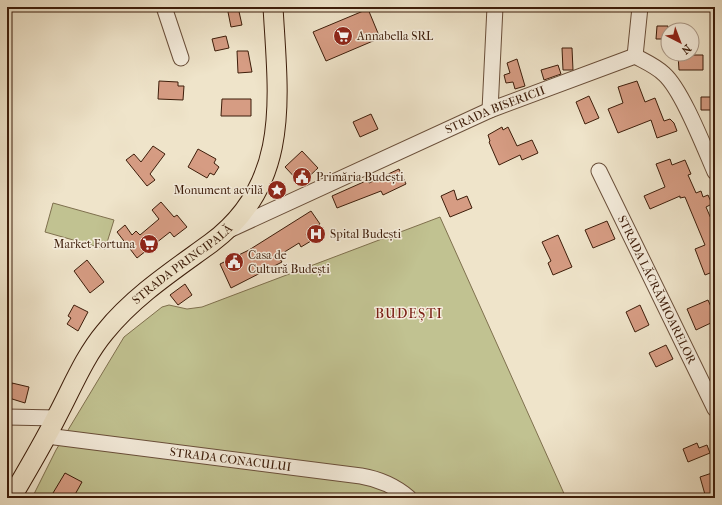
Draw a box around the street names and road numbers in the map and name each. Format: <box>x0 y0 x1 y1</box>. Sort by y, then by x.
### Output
street label: STRADA BISERICII <box>443 83 547 137</box>
street label: STRADA LĂCRĂMIOARELOR <box>615 213 700 367</box>
street label: STRADA PRINCIPALĂ <box>129 221 235 307</box>
street label: STRADA CONACULUI <box>169 445 292 474</box>

